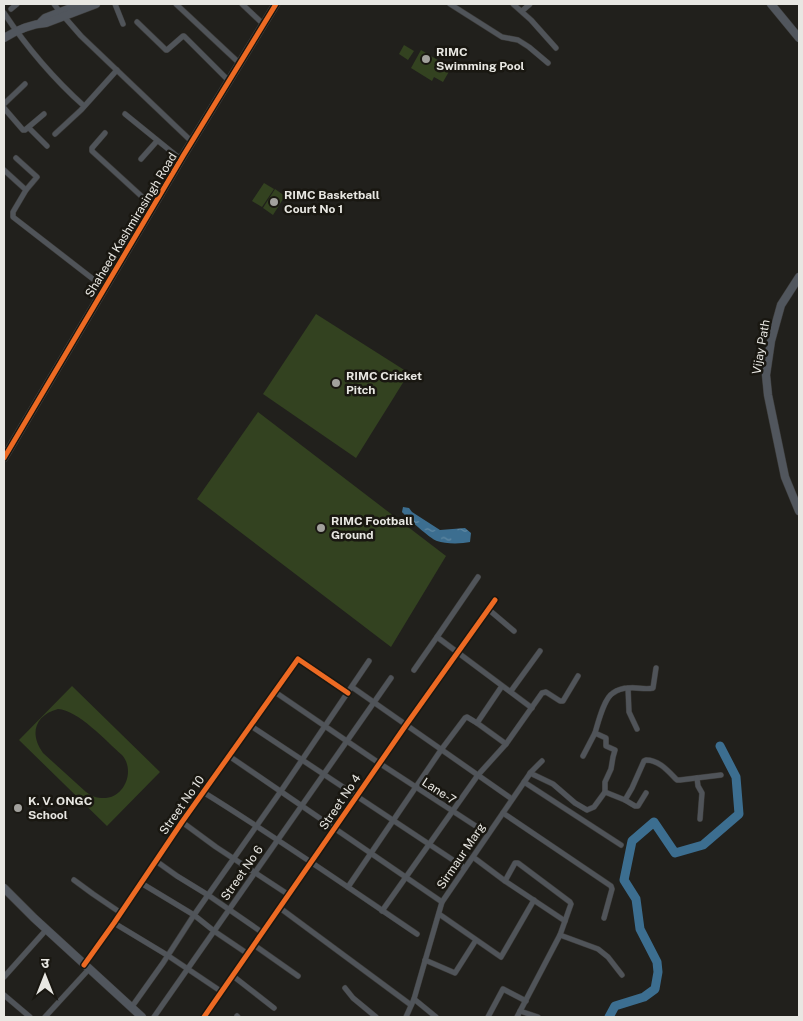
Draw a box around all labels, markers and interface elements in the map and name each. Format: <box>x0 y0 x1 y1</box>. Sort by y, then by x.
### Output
place label: RIMC Swimming Pool <box>436 45 525 73</box>
marker: RIMC Swimming Pool <box>420 53 432 65</box>
street label: Shaheed Kashmirasingh Road <box>82 150 180 300</box>
place label: RIMC Basketball Court No 1 <box>284 188 380 216</box>
marker: RIMC Basketball Court No 1 <box>268 196 280 208</box>
street label: Vijay Path <box>749 318 773 376</box>
place label: RIMC Cricket Pitch <box>346 369 422 397</box>
marker: RIMC Cricket Pitch <box>330 377 342 389</box>
place label: RIMC Football Ground <box>331 514 413 542</box>
marker: RIMC Football Ground <box>315 522 327 534</box>
street label: Street No 4 <box>316 771 364 832</box>
street label: Street No 10 <box>157 773 207 837</box>
street label: Lane-7 <box>419 775 459 807</box>
place label: K. V. ONGC School <box>28 794 93 822</box>
marker: K. V. ONGC School <box>12 802 24 814</box>
street label: Sirmaur Marg <box>434 820 488 892</box>
street label: Street No 6 <box>218 843 266 903</box>
north arrow <box>20 951 70 1001</box>
text: उ <box>41 955 50 971</box>

